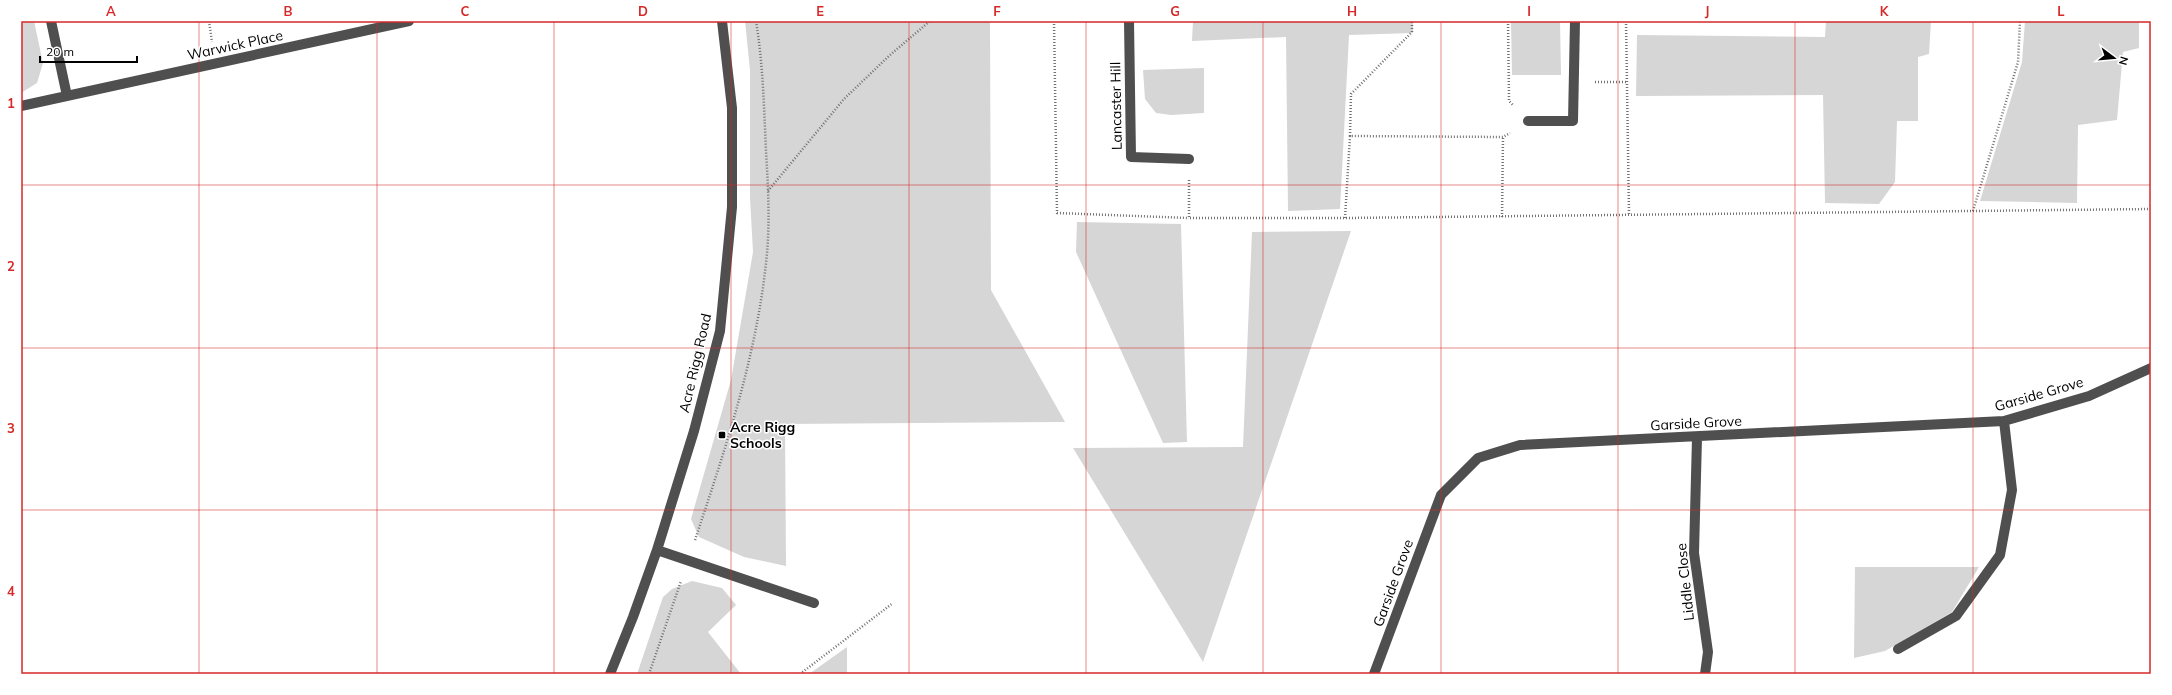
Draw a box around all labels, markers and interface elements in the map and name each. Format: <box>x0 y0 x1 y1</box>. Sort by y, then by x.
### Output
text: A <box>106 3 116 19</box>
text: B <box>284 3 293 19</box>
text: C <box>461 3 470 19</box>
text: D <box>638 3 648 19</box>
text: E <box>816 3 824 19</box>
text: F <box>993 3 1001 19</box>
text: G <box>1170 3 1180 19</box>
text: H <box>1347 3 1357 19</box>
text: I <box>1527 3 1531 19</box>
text: J <box>1705 3 1709 19</box>
text: K <box>1880 3 1890 19</box>
text: L <box>2057 3 2065 19</box>
street label: Warwick Place <box>186 26 284 64</box>
scale bar <box>40 38 137 64</box>
north arrow <box>2094 38 2134 78</box>
text: 20 m <box>46 44 74 59</box>
text: N <box>2116 55 2131 67</box>
street label: Lancaster Hill <box>1106 62 1126 150</box>
text: 1 <box>7 95 15 111</box>
text: 2 <box>7 258 15 274</box>
street label: Acre Rigg Road <box>675 312 715 414</box>
street label: Garside Grove <box>1992 373 2086 415</box>
street label: Garside Grove <box>1650 412 1742 434</box>
place label: Acre Rigg Schools <box>730 418 795 452</box>
text: 3 <box>7 420 15 436</box>
marker: Acre Rigg Schools <box>717 430 727 440</box>
street label: Garside Grove <box>1369 537 1417 629</box>
street label: Liddle Close <box>1672 542 1698 622</box>
text: 4 <box>7 583 15 599</box>

